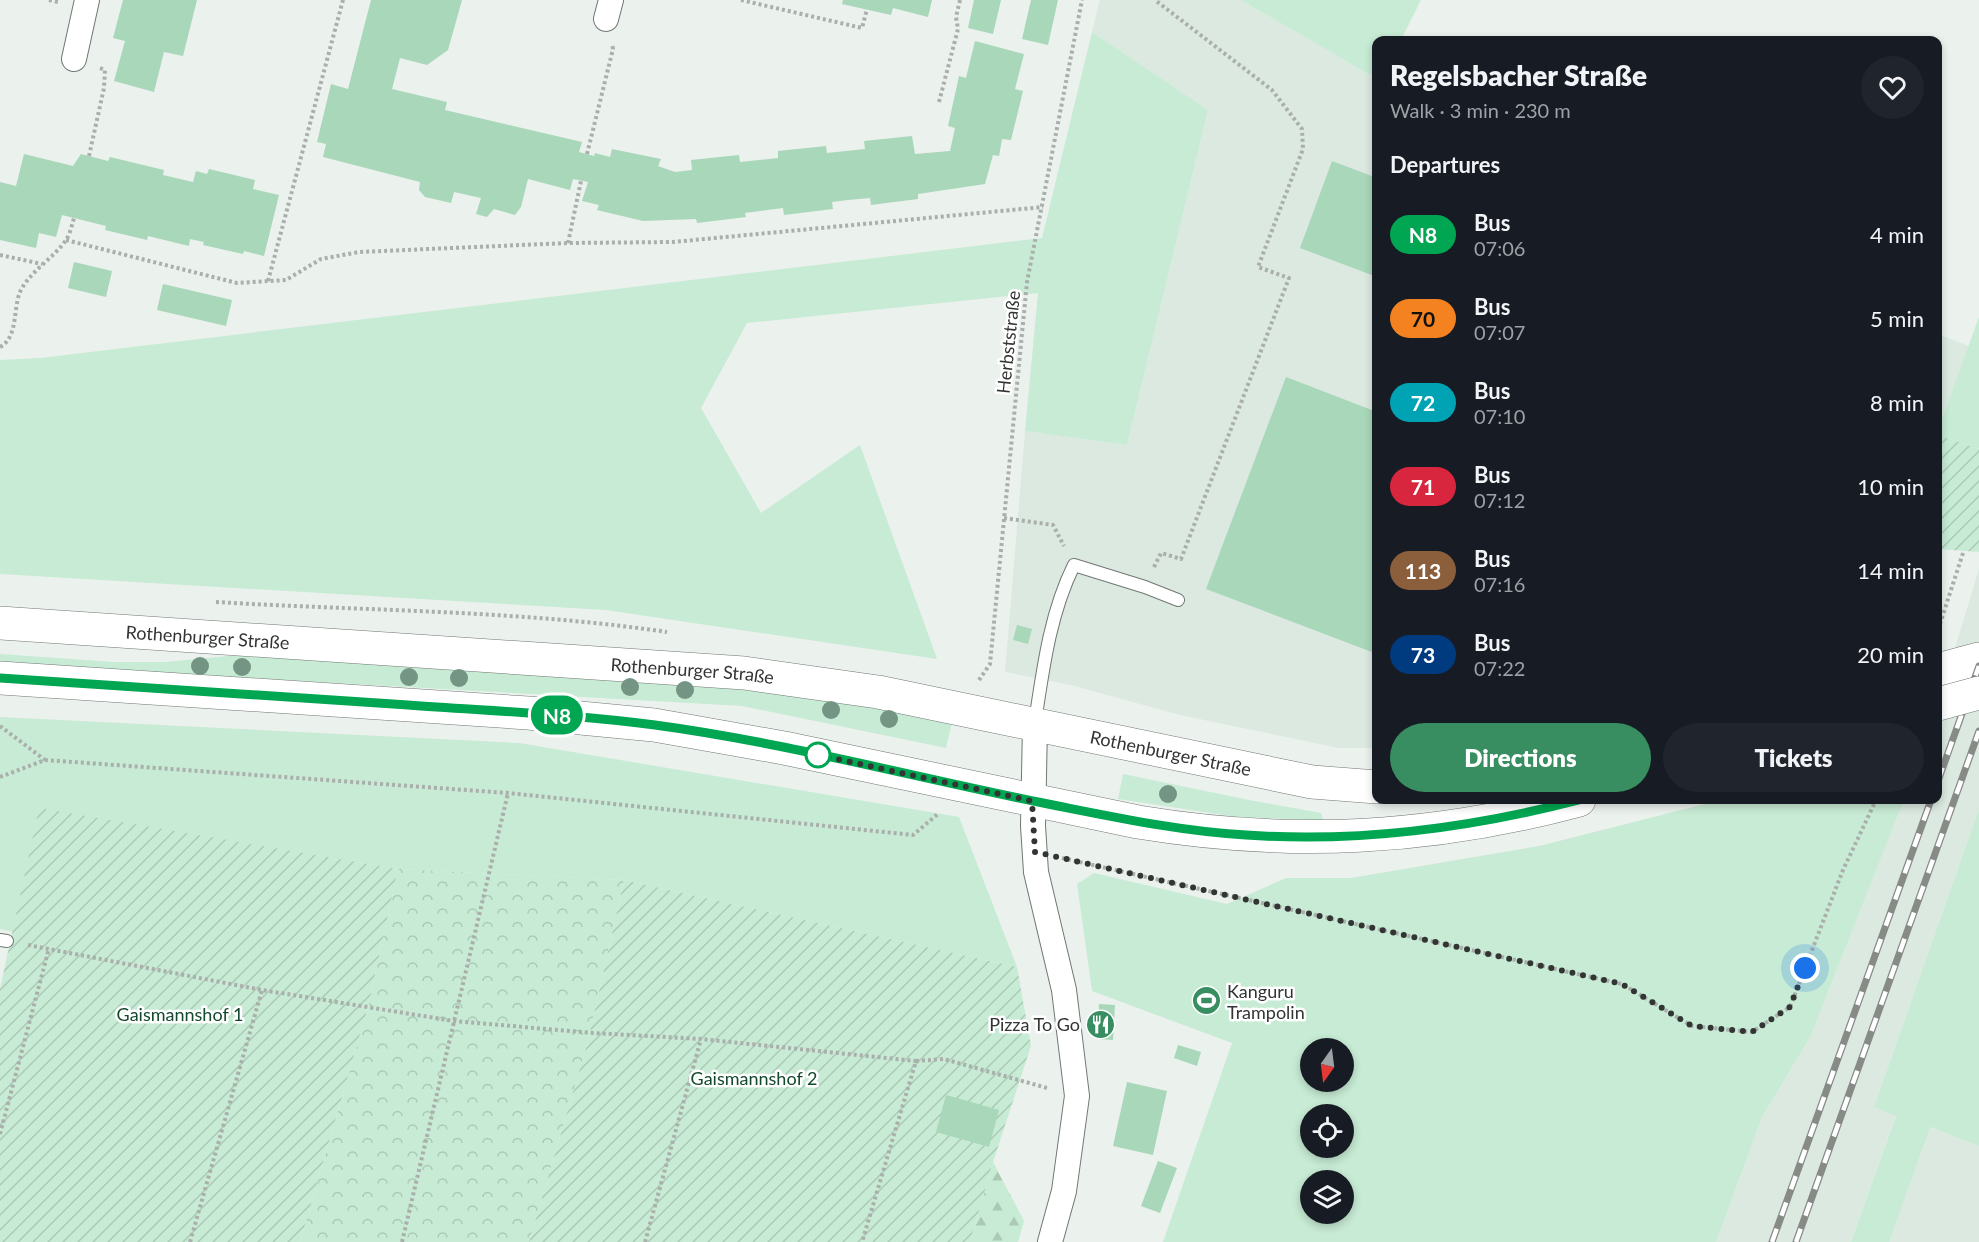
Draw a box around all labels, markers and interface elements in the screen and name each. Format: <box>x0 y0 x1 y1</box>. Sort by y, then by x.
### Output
button: heart <box>1861 56 1924 119</box>
text: Regelsbacher Straße <box>1390 58 1647 92</box>
text: Walk · 3 min · 230 m <box>1390 98 1571 122</box>
text: Departures <box>1390 151 1500 178</box>
text: Bus <box>1474 209 1510 236</box>
text: 4 min <box>1870 221 1924 248</box>
text: N8 <box>1409 222 1437 247</box>
text: 07:06 <box>1474 236 1525 260</box>
street label: Herbststraße <box>992 289 1024 395</box>
text: Bus <box>1474 293 1510 320</box>
text: 5 min <box>1870 305 1924 332</box>
text: 70 <box>1411 306 1435 331</box>
text: 07:07 <box>1474 320 1525 344</box>
text: Bus <box>1474 377 1510 404</box>
text: 8 min <box>1870 389 1924 416</box>
text: 72 <box>1411 390 1435 415</box>
text: 07:10 <box>1474 404 1525 428</box>
text: Bus <box>1474 461 1510 488</box>
text: 10 min <box>1857 473 1924 500</box>
text: 71 <box>1411 474 1435 499</box>
text: 07:12 <box>1474 488 1525 512</box>
text: Bus <box>1474 545 1510 572</box>
text: 14 min <box>1857 557 1924 584</box>
text: 113 <box>1405 558 1441 583</box>
text: 07:16 <box>1474 572 1525 596</box>
street label: Rothenburger Straße <box>125 620 290 653</box>
text: Bus <box>1474 629 1510 656</box>
text: 20 min <box>1857 641 1924 668</box>
text: 73 <box>1411 642 1435 667</box>
street label: Rothenburger Straße <box>610 653 776 688</box>
text: 07:22 <box>1474 656 1525 680</box>
line badge: N8 <box>530 696 584 734</box>
text: N8 <box>543 703 571 728</box>
button: Directions <box>1390 723 1651 792</box>
button: Tickets <box>1663 723 1924 792</box>
street label: Rothenburger Straße <box>1088 725 1253 780</box>
unlabelled marker <box>805 742 831 768</box>
your location <box>1790 953 1820 983</box>
place label: Kanguru Trampolin <box>1227 980 1305 1023</box>
sports icon: Kanguru Trampolin <box>1190 985 1222 1017</box>
park label: Gaismannshof 1 <box>117 1003 243 1025</box>
restaurant icon: Pizza To Go <box>1085 1008 1117 1040</box>
place label: Pizza To Go <box>989 1013 1080 1035</box>
north arrow <box>1300 1038 1354 1092</box>
map controls <box>1300 1038 1354 1224</box>
park label: Gaismannshof 2 <box>691 1067 817 1089</box>
button: locate <box>1300 1104 1354 1158</box>
button: layers <box>1300 1170 1354 1224</box>

